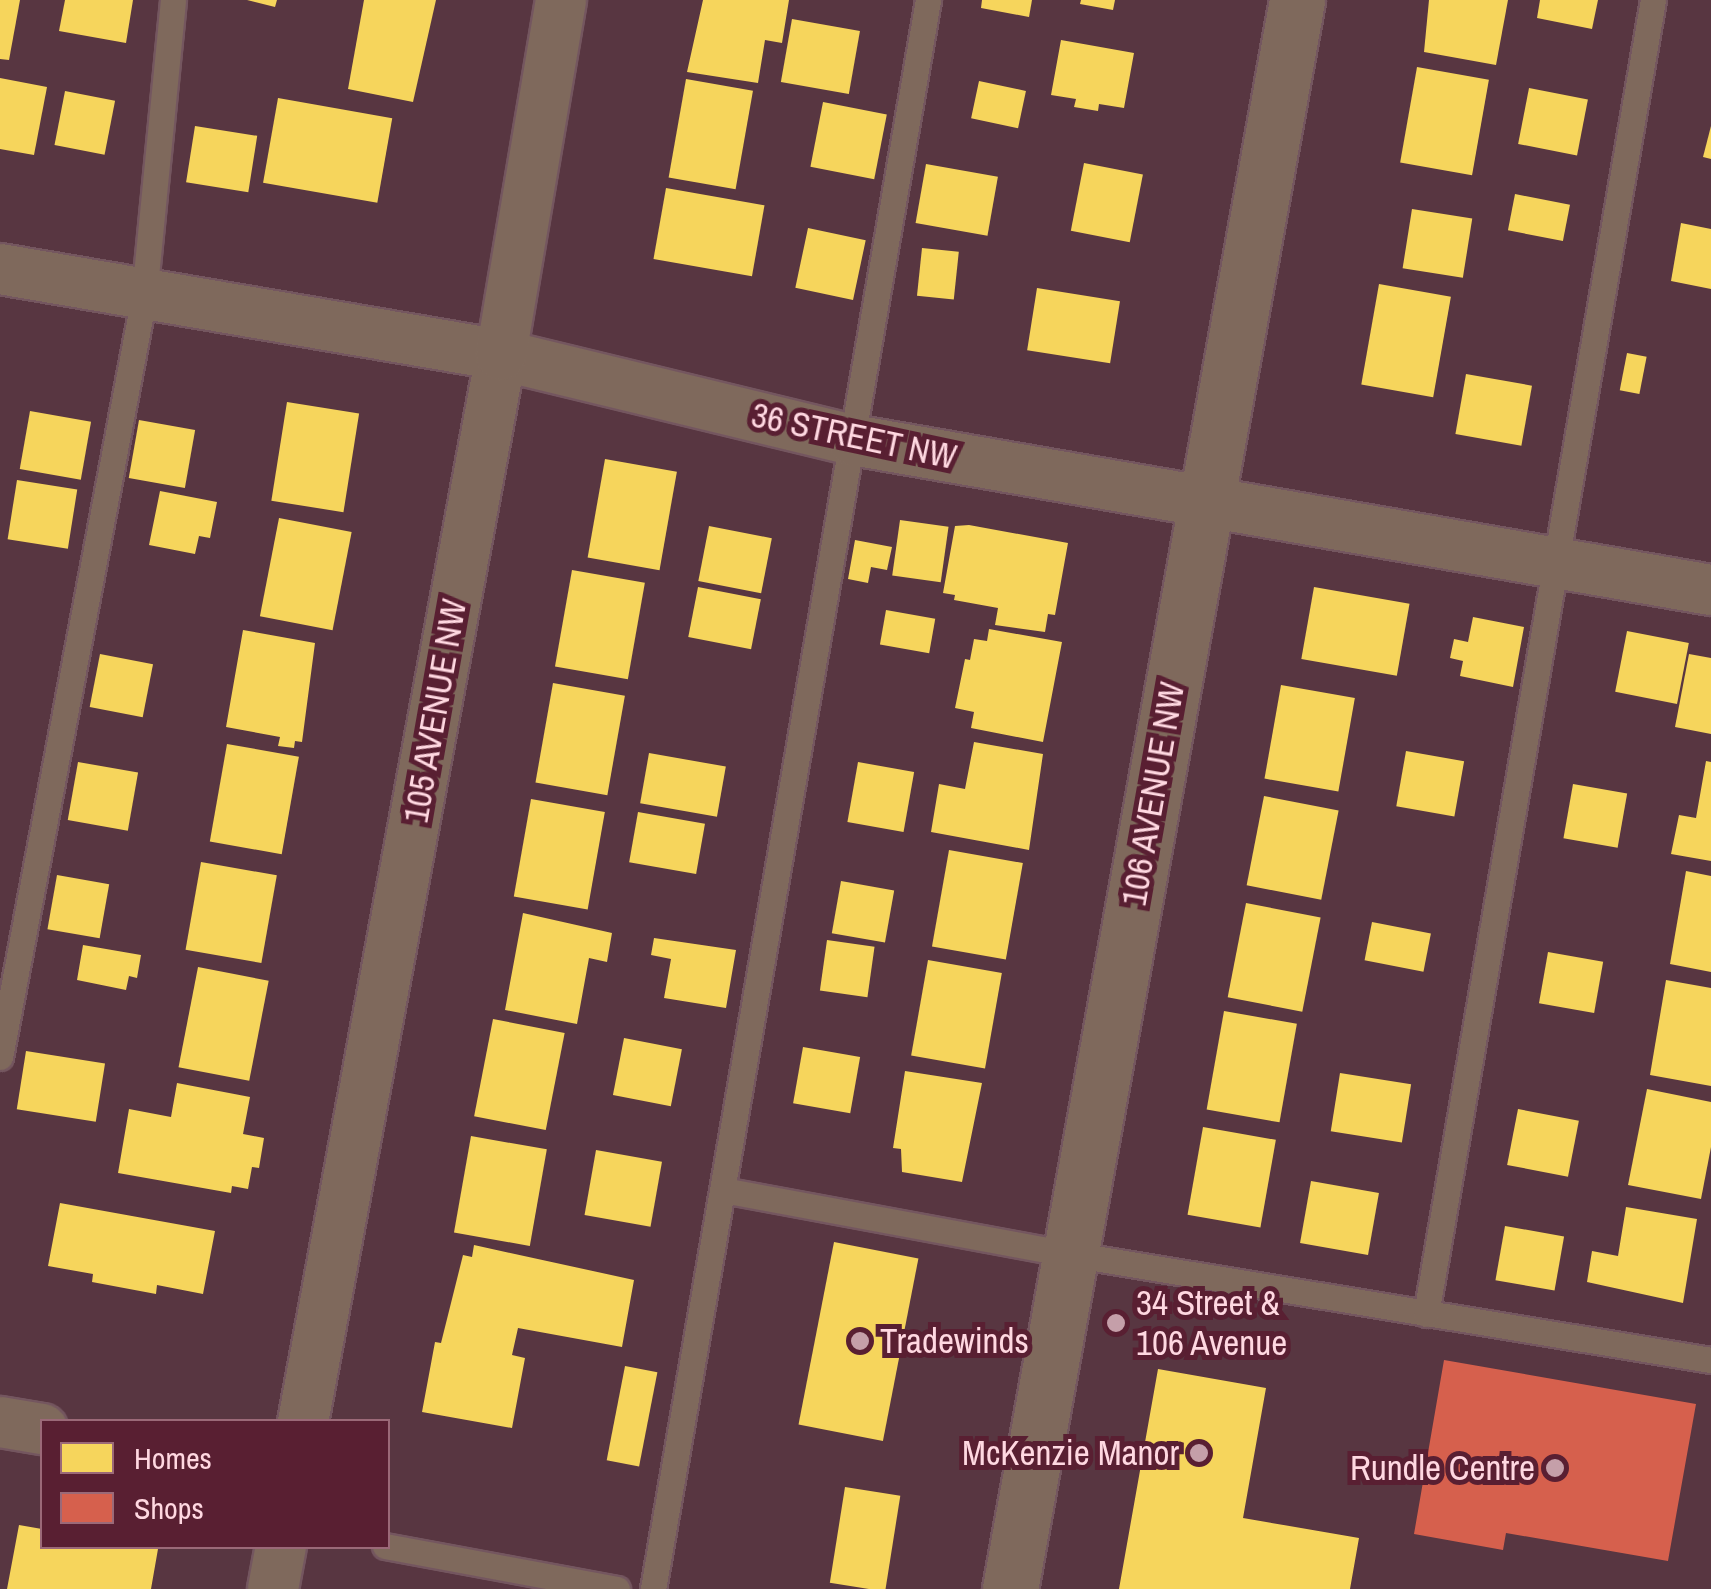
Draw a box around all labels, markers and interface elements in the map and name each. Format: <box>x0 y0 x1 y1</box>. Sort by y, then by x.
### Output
street label: 36 STREET NW <box>747 394 961 478</box>
street label: 105 AVENUE NW <box>395 595 475 827</box>
street label: 106 AVENUE NW <box>1113 678 1193 910</box>
place label: 34 Street & 106 Avenue <box>1136 1282 1289 1364</box>
marker: 34 Street & 106 Avenue <box>1105 1312 1127 1334</box>
place label: Tradewinds <box>880 1320 1029 1362</box>
marker: Tradewinds <box>849 1330 871 1352</box>
legend <box>40 1419 390 1549</box>
place label: McKenzie Manor <box>962 1432 1179 1474</box>
text: Homes <box>134 1438 212 1478</box>
marker: McKenzie Manor <box>1188 1442 1210 1464</box>
place label: Rundle Centre <box>1350 1447 1535 1489</box>
marker: Rundle Centre <box>1544 1457 1566 1479</box>
text: Shops <box>134 1488 204 1528</box>

